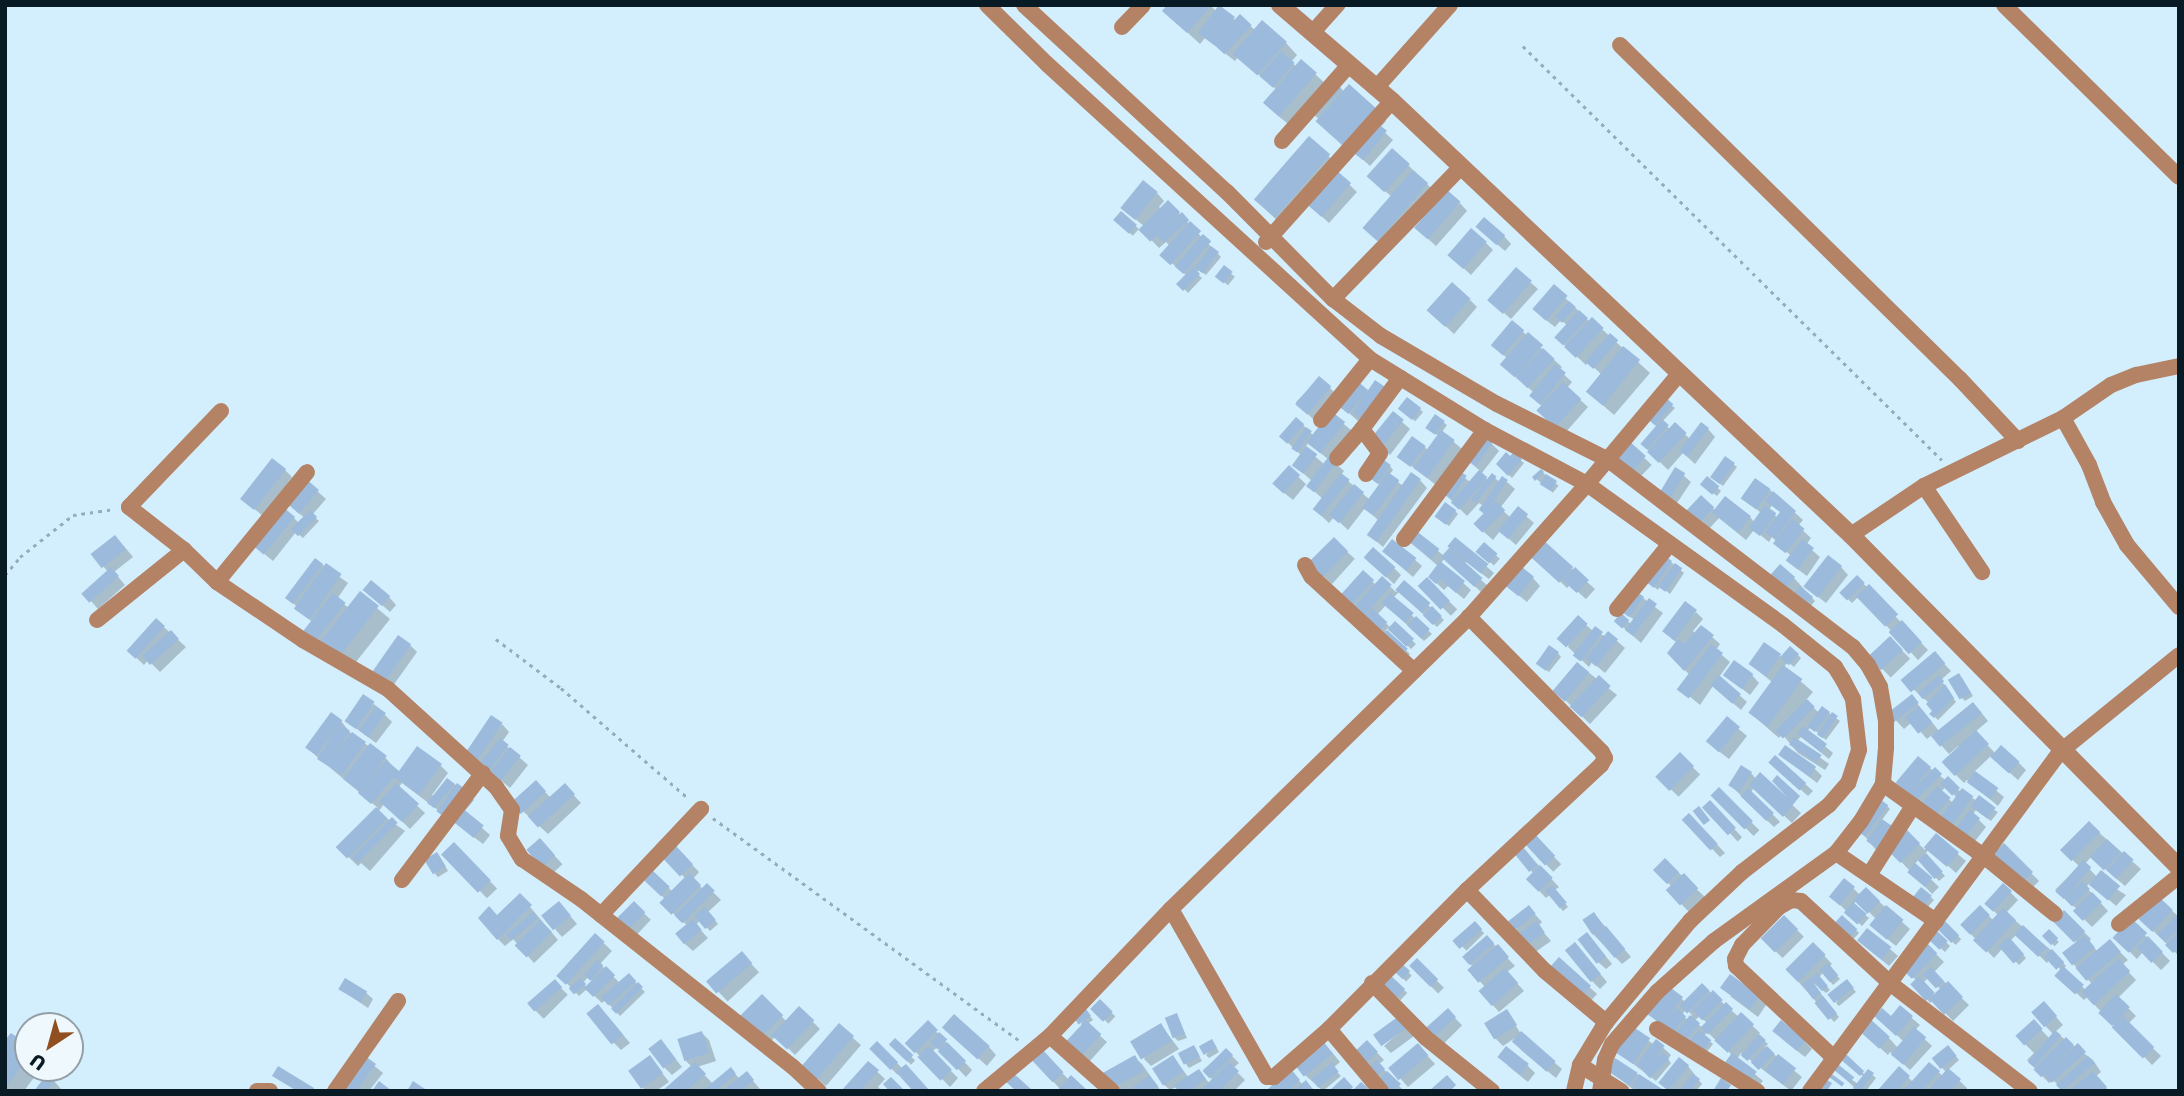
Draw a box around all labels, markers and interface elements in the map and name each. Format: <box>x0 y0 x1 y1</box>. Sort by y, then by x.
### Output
north arrow <box>14 1012 84 1082</box>
text: U <box>25 1049 50 1076</box>

